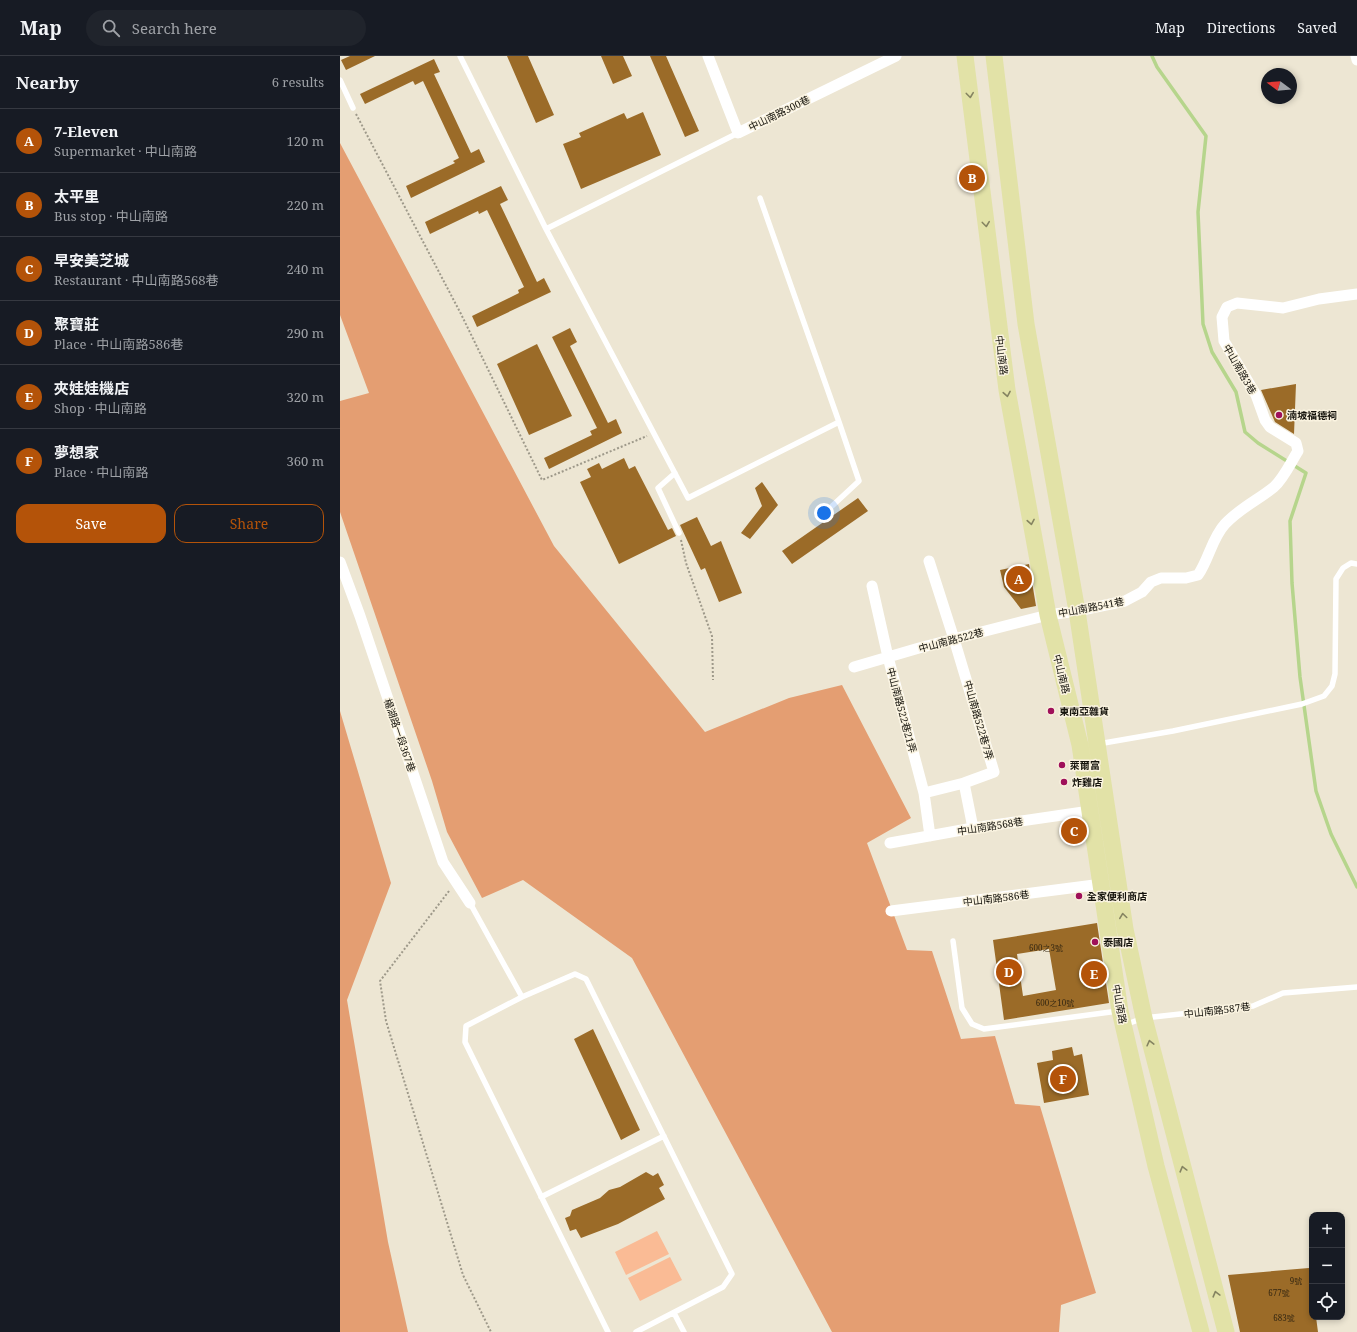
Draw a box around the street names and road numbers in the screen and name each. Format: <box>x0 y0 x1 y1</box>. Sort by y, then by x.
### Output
street label: 中山南路300巷 <box>746 92 812 134</box>
street label: 中山南路 <box>993 334 1011 376</box>
street label: 中山南路3巷 <box>1220 341 1260 397</box>
street label: 中山南路541巷 <box>1057 594 1125 620</box>
street label: 中山南路522巷 <box>917 625 985 655</box>
street label: 中山南路 <box>1050 653 1074 695</box>
street label: 中山南路522巷21弄 <box>884 666 920 754</box>
street label: 中山南路522巷7弄 <box>961 678 997 762</box>
street label: 楊湖路一段367巷 <box>381 696 419 774</box>
street label: 中山南路568巷 <box>956 814 1024 838</box>
street label: 中山南路586巷 <box>962 887 1030 909</box>
street label: 中山南路 <box>1110 983 1130 1025</box>
street label: 中山南路587巷 <box>1183 999 1251 1021</box>

